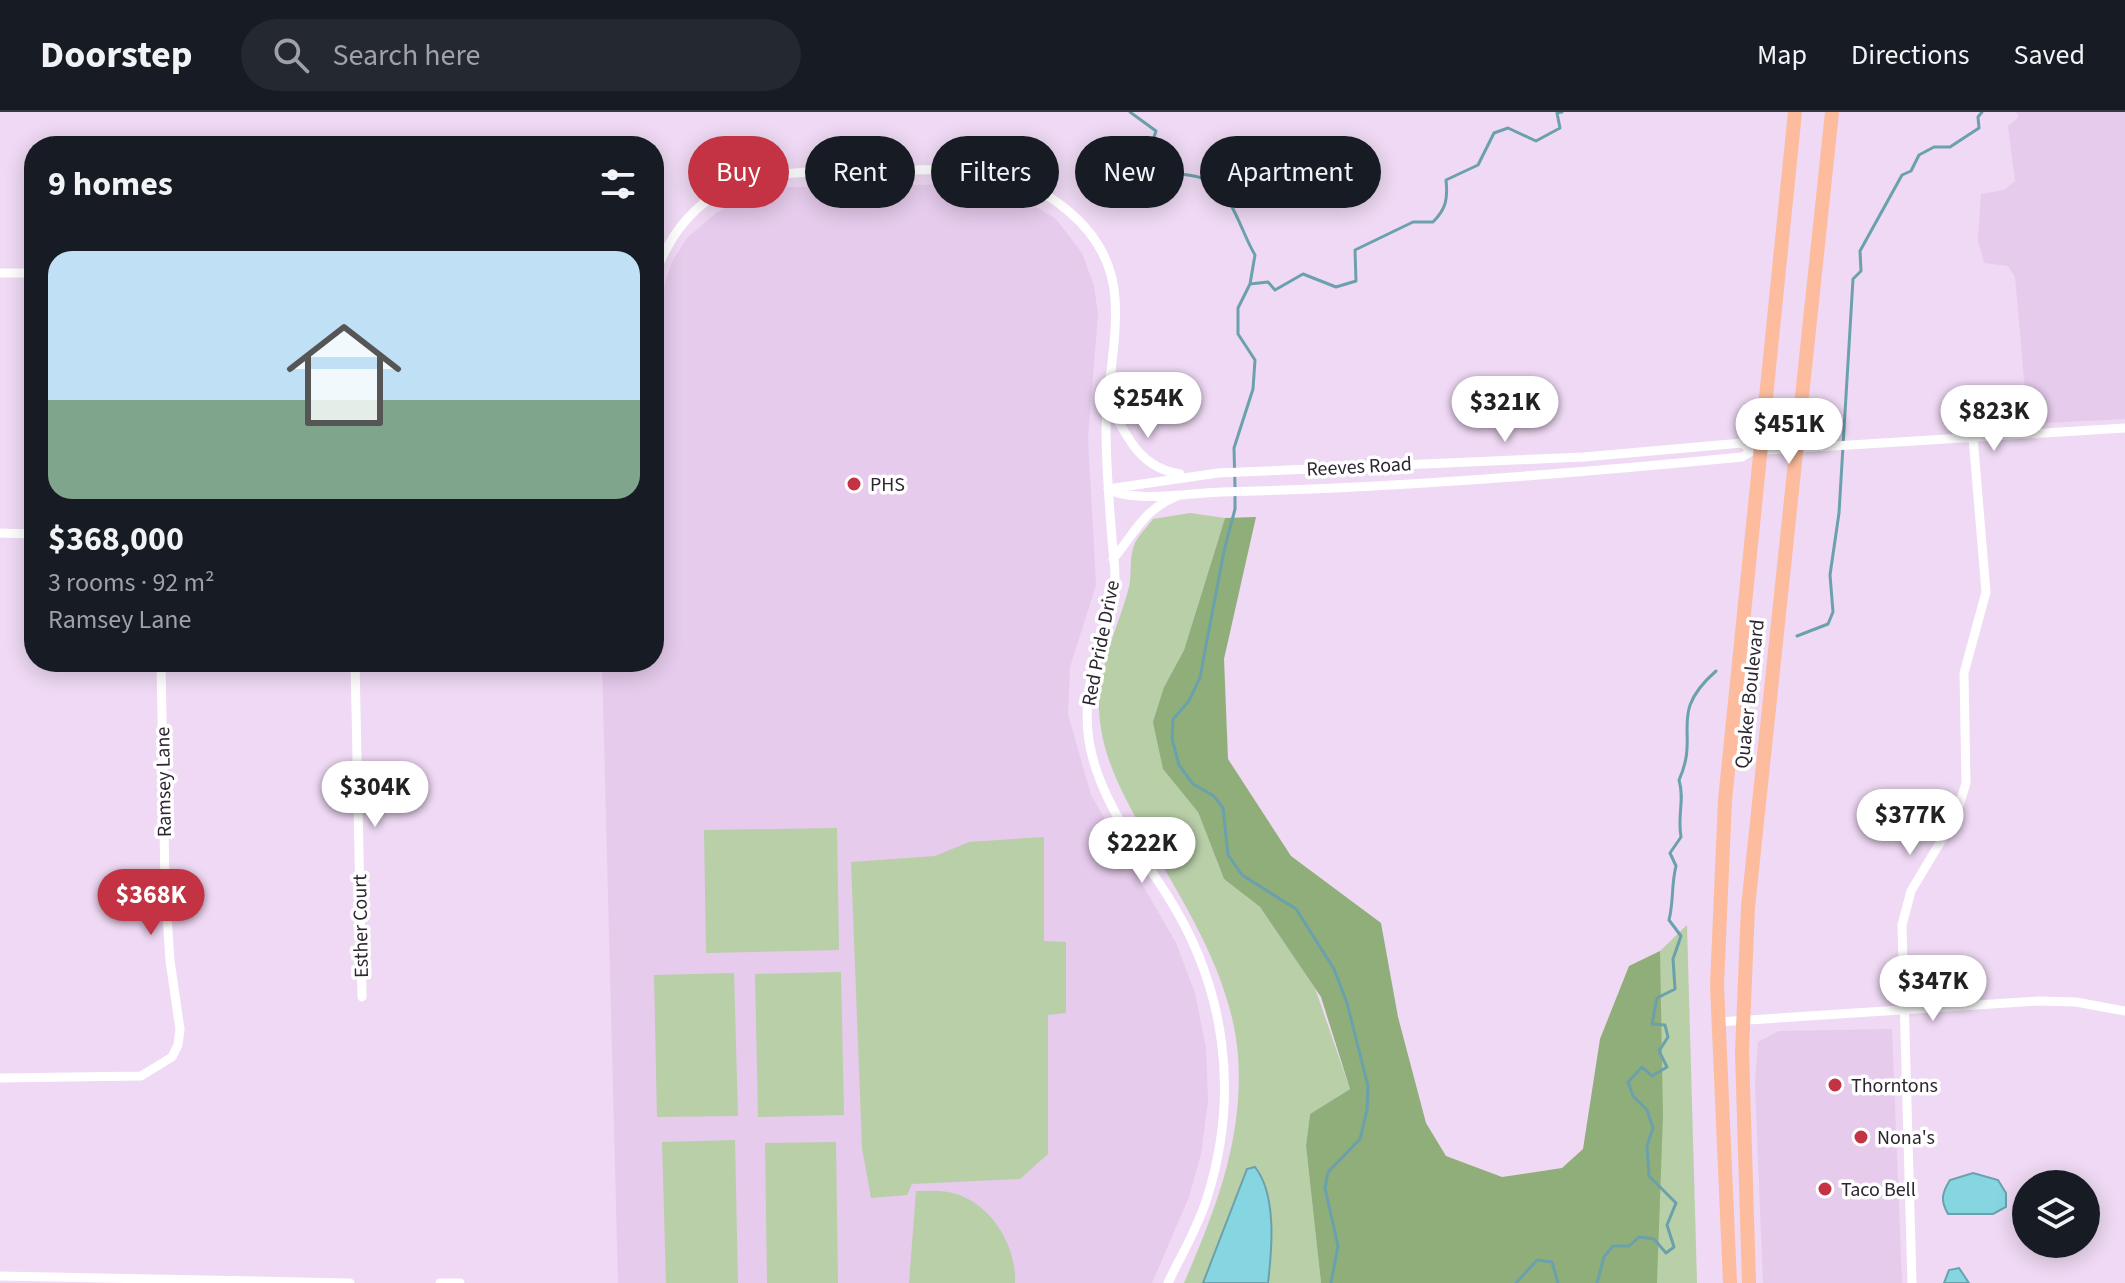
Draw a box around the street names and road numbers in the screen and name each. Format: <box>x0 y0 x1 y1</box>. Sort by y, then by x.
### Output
street label: Reeves Road <box>1306 450 1413 484</box>
street label: Red Pride Drive <box>1075 578 1127 709</box>
street label: Quaker Boulevard <box>1728 618 1772 770</box>
street label: Ramsey Lane <box>149 726 179 837</box>
street label: Esther Court <box>346 874 376 978</box>

